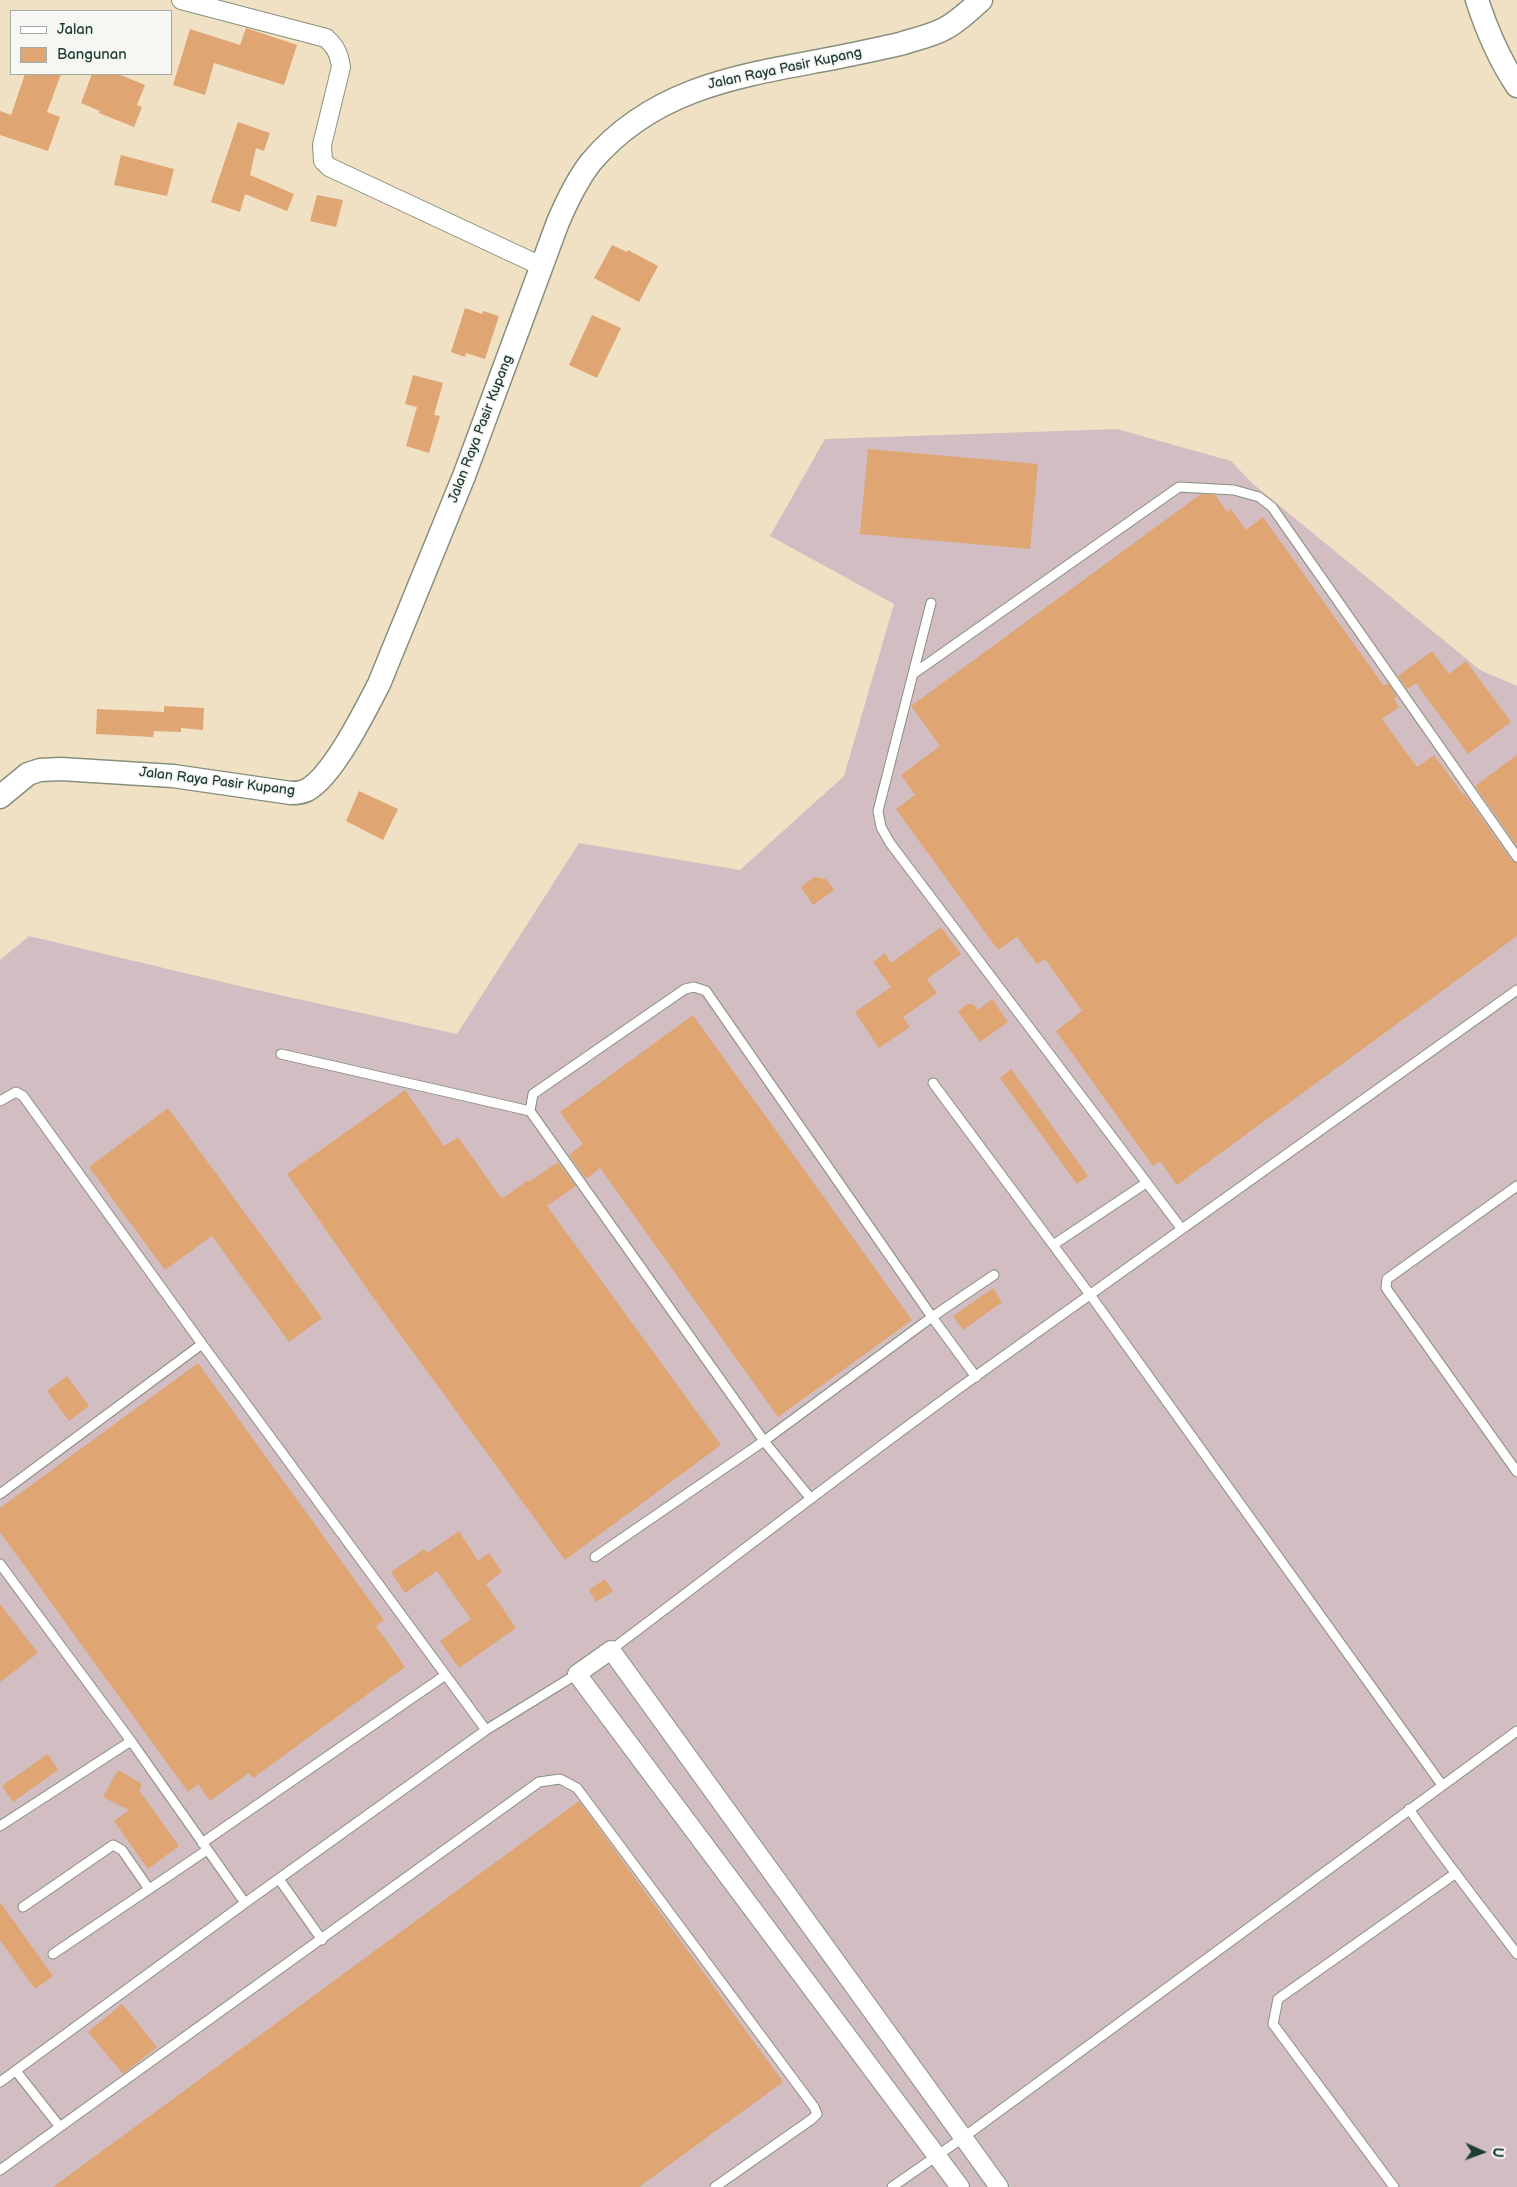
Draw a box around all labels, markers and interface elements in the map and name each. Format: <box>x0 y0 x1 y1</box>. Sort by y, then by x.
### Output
legend <box>10 10 172 75</box>
text: Jalan <box>57 20 93 39</box>
street label: Jalan Raya Pasir Kupang <box>707 44 863 94</box>
text: Bangunan <box>57 45 127 64</box>
street label: Jalan Raya Pasir Kupang <box>445 353 517 505</box>
street label: Jalan Raya Pasir Kupang <box>138 764 296 800</box>
north arrow <box>1457 2127 1507 2177</box>
text: U <box>1489 2147 1506 2158</box>

